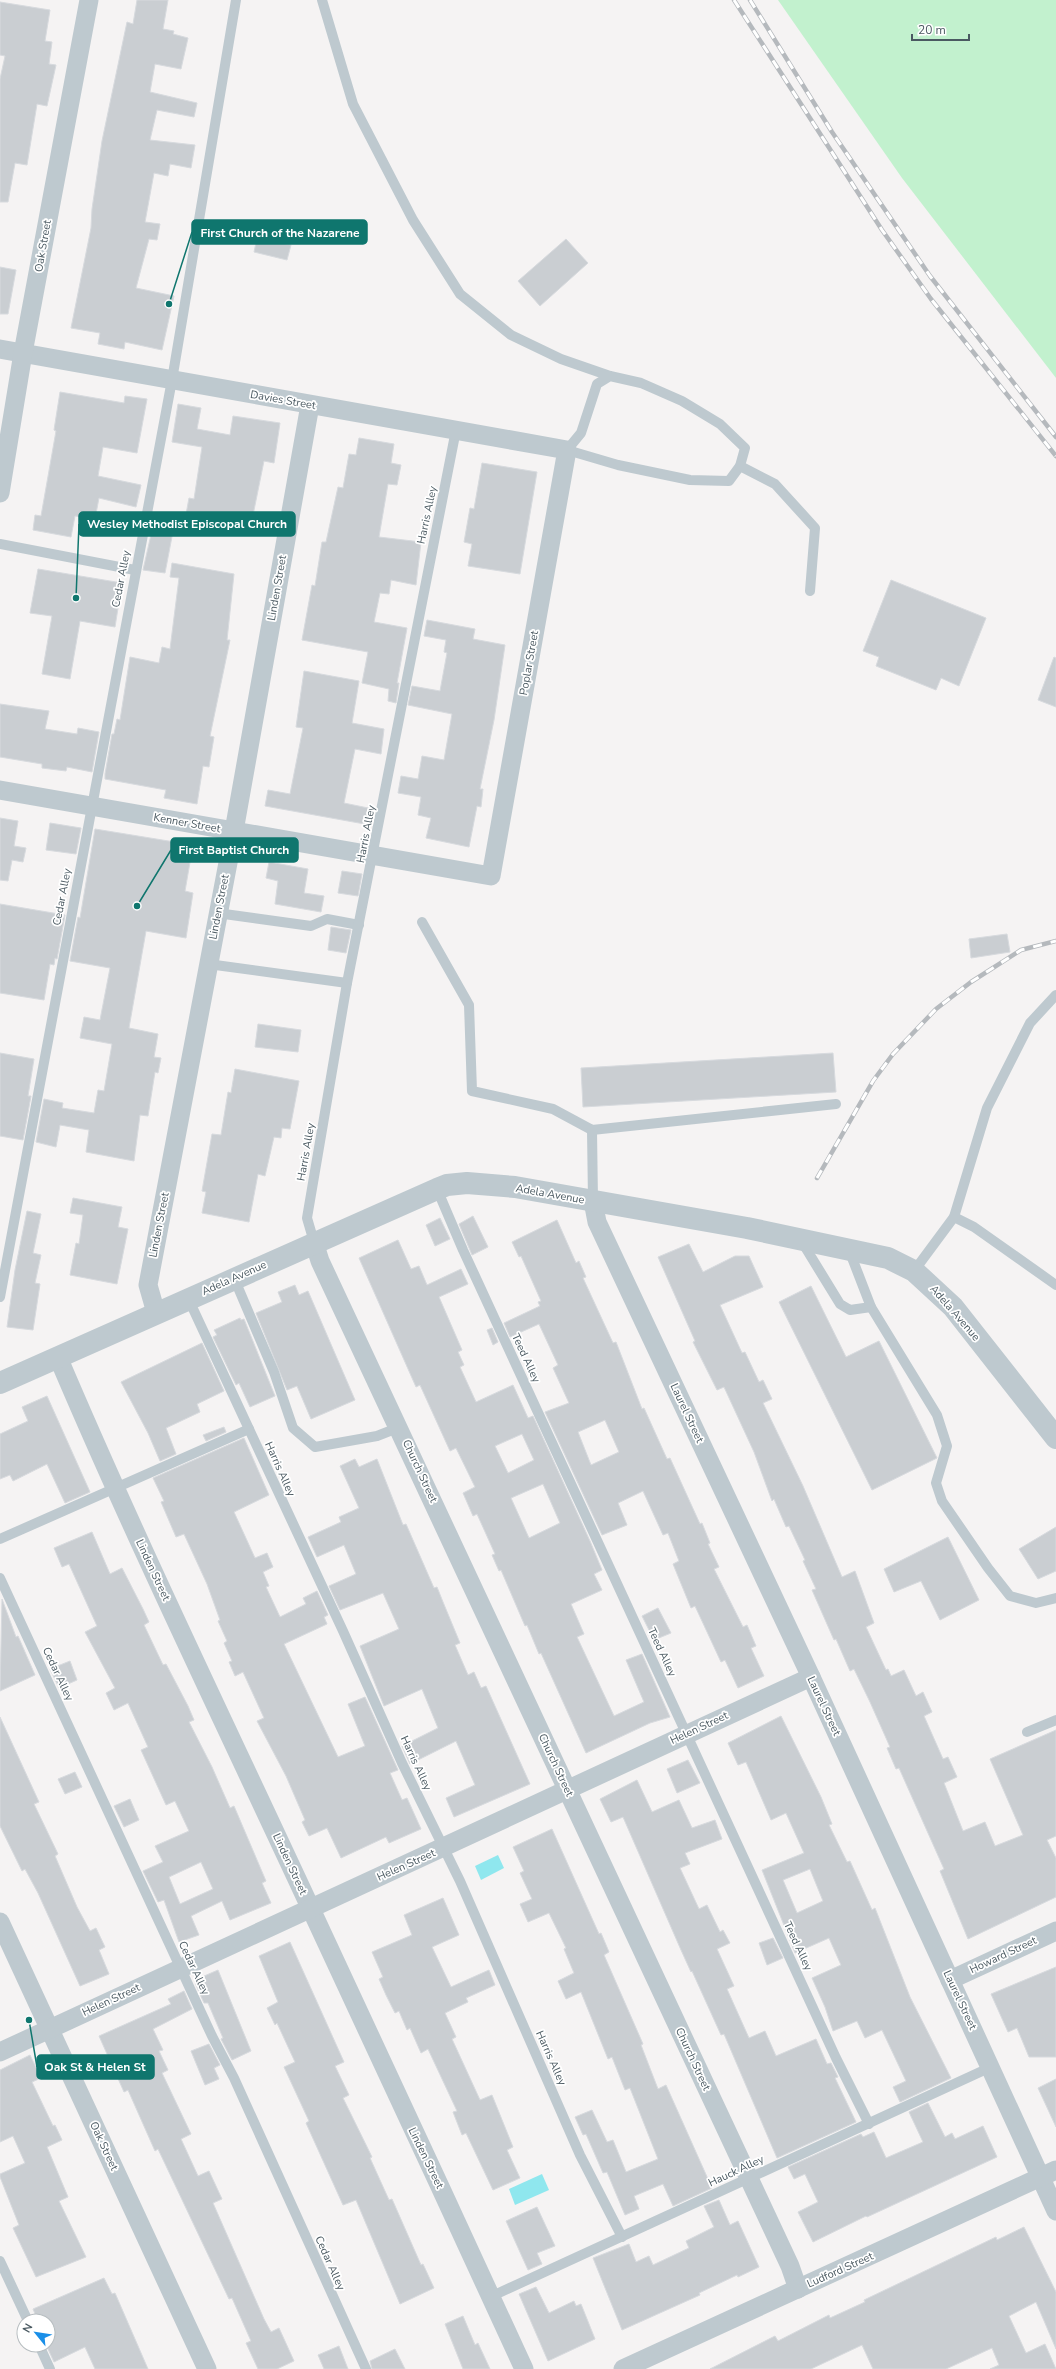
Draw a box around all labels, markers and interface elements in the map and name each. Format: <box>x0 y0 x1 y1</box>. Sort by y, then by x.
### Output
scale bar <box>912 16 969 42</box>
text: 20 m <box>918 22 946 38</box>
street label: Oak Street <box>31 219 55 273</box>
callout: First Church of the Nazarene <box>192 220 367 244</box>
text: First Church of the Nazarene <box>201 225 360 241</box>
street label: Davies Street <box>249 387 317 413</box>
street label: Harris Alley <box>414 484 441 545</box>
callout: Wesley Methodist Episcopal Church <box>79 512 295 536</box>
text: Wesley Methodist Episcopal Church <box>87 516 287 532</box>
street label: Cedar Alley <box>108 549 134 609</box>
street label: Linden Street <box>264 554 290 622</box>
street label: Poplar Street <box>516 629 542 696</box>
street label: Harris Alley <box>353 803 379 864</box>
street label: Kenner Street <box>152 810 222 836</box>
callout: First Baptist Church <box>171 838 298 862</box>
text: First Baptist Church <box>179 842 289 858</box>
street label: Cedar Alley <box>49 867 75 927</box>
street label: Linden Street <box>205 873 233 941</box>
street label: Harris Alley <box>294 1121 319 1182</box>
street label: Adela Avenue <box>514 1181 586 1207</box>
street label: Linden Street <box>145 1191 173 1259</box>
street label: Adela Avenue <box>199 1257 269 1299</box>
street label: Adela Avenue <box>927 1282 984 1344</box>
street label: Teed Alley <box>508 1331 544 1385</box>
street label: Laurel Street <box>667 1381 707 1445</box>
street label: Church Street <box>399 1437 441 1505</box>
street label: Harris Alley <box>261 1439 299 1499</box>
street label: Linden Street <box>132 1537 174 1603</box>
street label: Teed Alley <box>644 1625 680 1679</box>
street label: Cedar Alley <box>39 1645 77 1704</box>
street label: Laurel Street <box>804 1674 844 1738</box>
street label: Helen Street <box>668 1708 731 1748</box>
street label: Church Street <box>535 1731 577 1799</box>
street label: Harris Alley <box>397 1733 435 1793</box>
street label: Linden Street <box>269 1831 311 1897</box>
street label: Helen Street <box>374 1845 438 1885</box>
street label: Teed Alley <box>780 1919 816 1973</box>
street label: Howard Street <box>967 1933 1039 1977</box>
street label: Cedar Alley <box>175 1939 213 1998</box>
street label: Laurel Street <box>940 1968 980 2032</box>
street label: Helen Street <box>80 1980 143 2020</box>
street label: Church Street <box>672 2025 714 2093</box>
street label: Harris Alley <box>532 2028 570 2088</box>
callout: Oak St & Helen St <box>37 2055 154 2079</box>
text: Oak St & Helen St <box>44 2059 146 2075</box>
street label: Oak Street <box>86 2119 122 2173</box>
street label: Linden Street <box>405 2125 447 2191</box>
street label: Hauck Alley <box>706 2151 767 2190</box>
street label: Cedar Alley <box>311 2234 349 2293</box>
street label: Ludford Street <box>804 2249 876 2291</box>
north arrow <box>16 2313 56 2353</box>
text: N <box>19 2321 36 2336</box>

